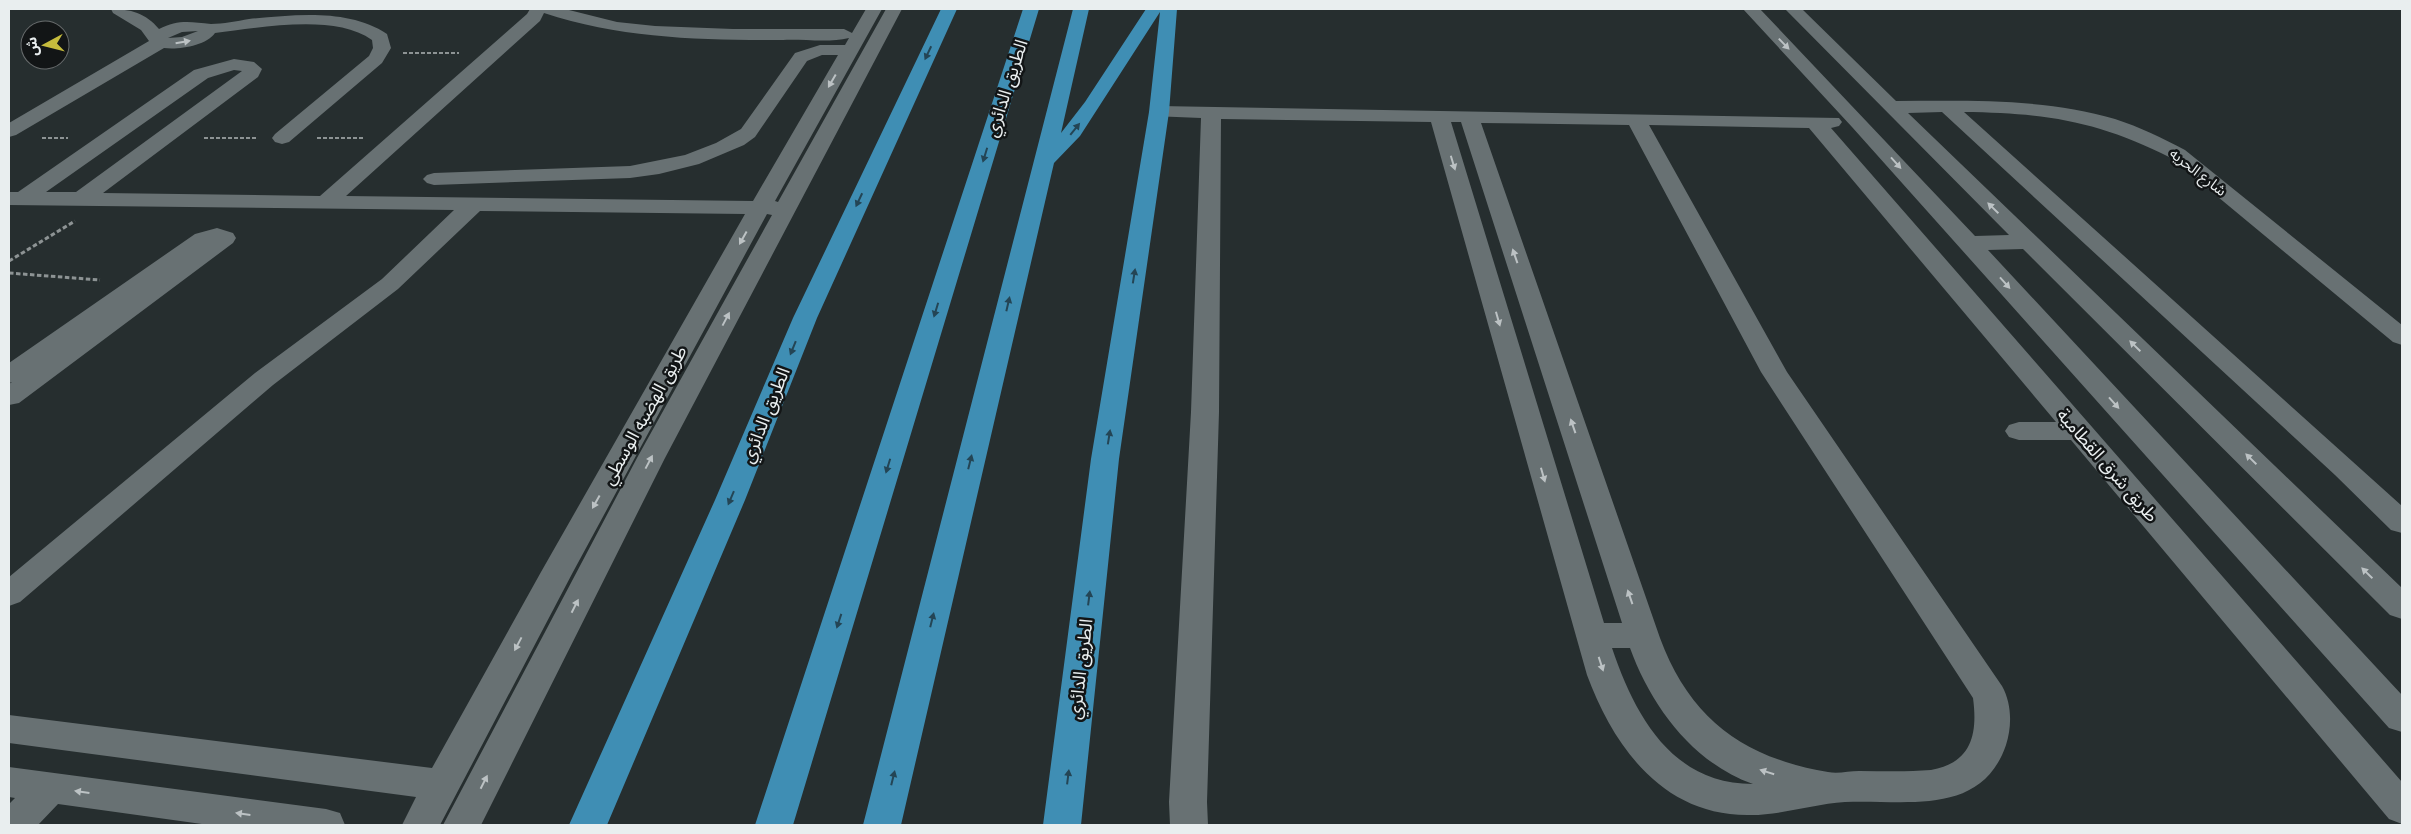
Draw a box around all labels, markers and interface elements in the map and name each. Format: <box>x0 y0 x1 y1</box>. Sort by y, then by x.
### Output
north arrow <box>20 20 70 70</box>
text: ش <box>23 36 41 57</box>
one-way arrow <box>175 37 191 45</box>
street label: الطريق الدائري <box>980 37 1035 140</box>
one-way arrow <box>1778 38 1790 50</box>
one-way arrow <box>924 46 932 60</box>
one-way arrow <box>828 75 837 88</box>
one-way arrow <box>1069 123 1080 136</box>
street label: شارع الحريه <box>2164 144 2230 202</box>
one-way arrow <box>980 148 988 163</box>
one-way arrow <box>1449 155 1457 170</box>
one-way arrow <box>1890 156 1901 169</box>
one-way arrow <box>854 193 862 207</box>
one-way arrow <box>1988 202 2000 214</box>
one-way arrow <box>739 230 747 245</box>
one-way arrow <box>1511 248 1519 263</box>
one-way arrow <box>1130 268 1138 284</box>
one-way arrow <box>1999 276 2011 288</box>
one-way arrow <box>1004 296 1012 311</box>
one-way arrow <box>932 303 940 318</box>
one-way arrow <box>722 311 730 326</box>
one-way arrow <box>1494 312 1502 327</box>
one-way arrow <box>2129 340 2141 352</box>
one-way arrow <box>788 341 796 355</box>
street label: طريق الهضبه الوسطي <box>597 342 694 490</box>
street label: الطريق الدائري <box>736 364 797 467</box>
one-way arrow <box>2109 396 2120 409</box>
street label: طريق شرق القطامية <box>2052 404 2163 527</box>
one-way arrow <box>1568 418 1576 433</box>
one-way arrow <box>1105 428 1113 444</box>
one-way arrow <box>2245 453 2257 465</box>
one-way arrow <box>645 455 653 469</box>
one-way arrow <box>966 455 974 470</box>
one-way arrow <box>884 458 891 473</box>
one-way arrow <box>1539 468 1547 483</box>
one-way arrow <box>726 491 734 505</box>
one-way arrow <box>591 495 600 508</box>
one-way arrow <box>2362 567 2374 579</box>
one-way arrow <box>1626 589 1634 604</box>
one-way arrow <box>1085 590 1093 606</box>
one-way arrow <box>571 599 579 614</box>
one-way arrow <box>928 612 936 627</box>
one-way arrow <box>835 613 842 628</box>
street label: الطريق الدائري <box>1063 617 1100 721</box>
one-way arrow <box>514 637 522 652</box>
one-way arrow <box>1597 657 1605 672</box>
one-way arrow <box>1759 768 1774 776</box>
one-way arrow <box>1064 769 1072 785</box>
one-way arrow <box>889 770 897 785</box>
one-way arrow <box>480 775 488 789</box>
one-way arrow <box>73 788 89 796</box>
one-way arrow <box>235 810 251 818</box>

